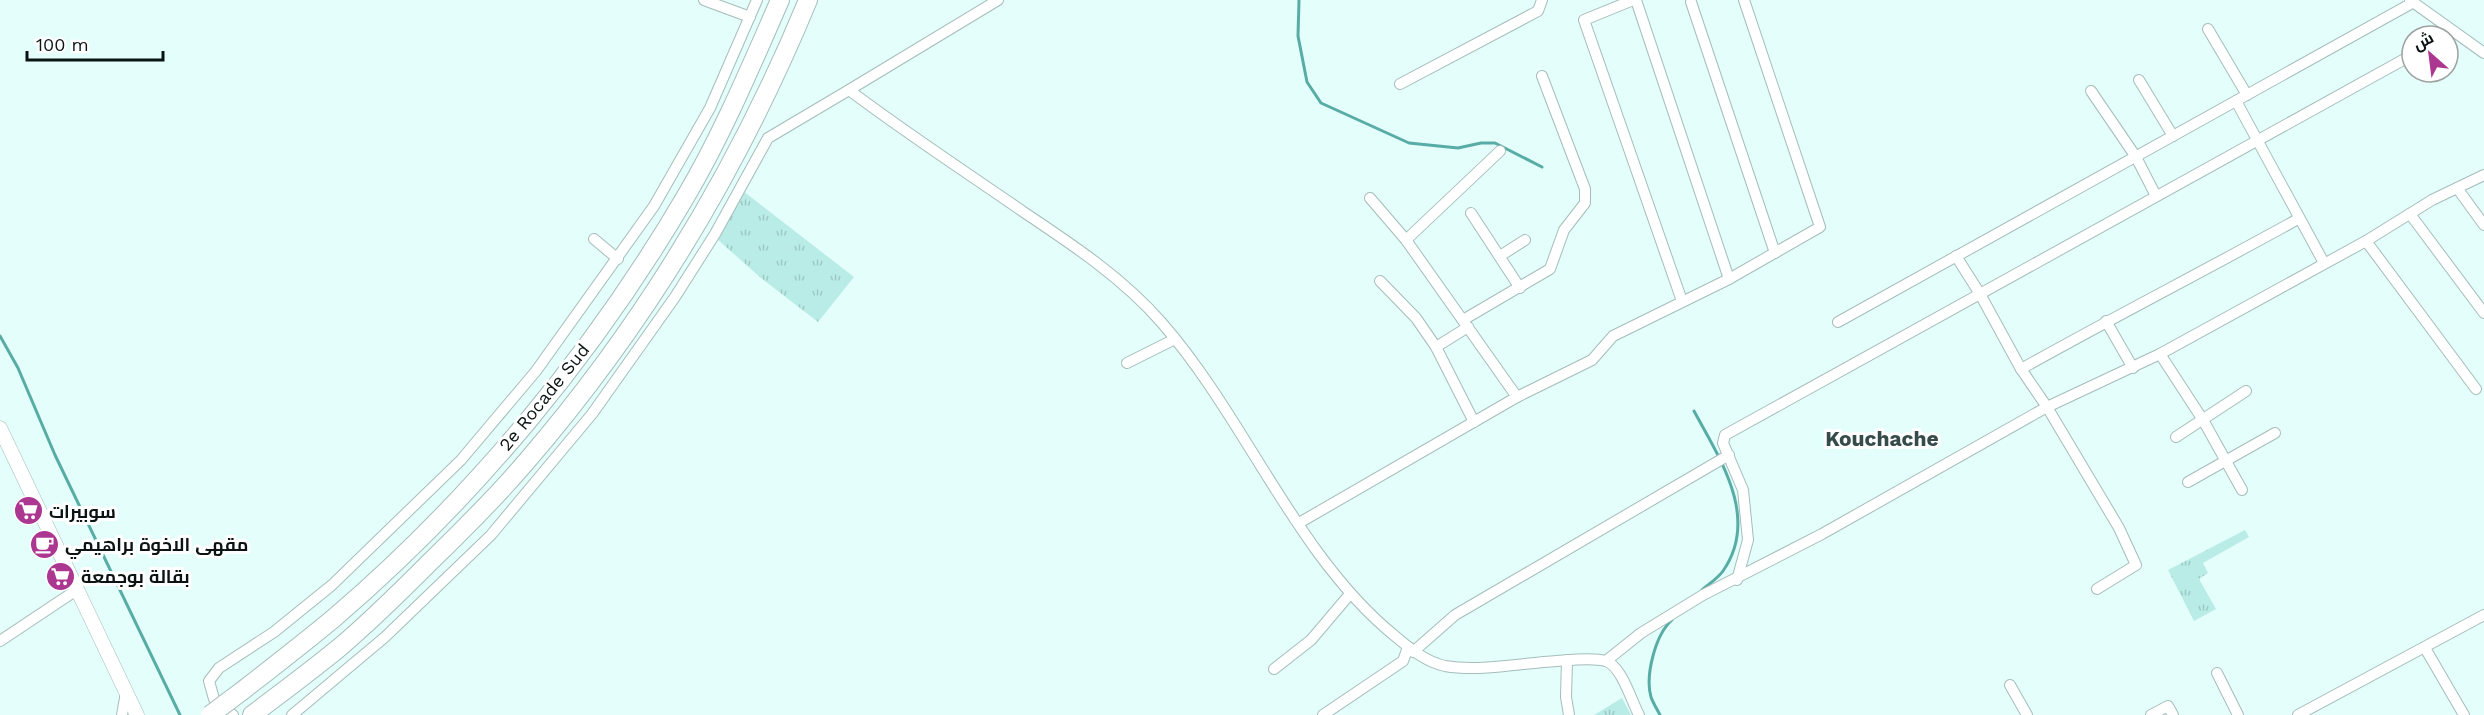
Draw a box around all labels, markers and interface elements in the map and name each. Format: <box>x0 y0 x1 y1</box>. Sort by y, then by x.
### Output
scale bar <box>27 24 164 62</box>
north arrow <box>2400 24 2460 84</box>
text: ش <box>2410 28 2437 54</box>
text: 100 m <box>36 34 89 55</box>
street label: 2e Rocade Sud <box>494 339 594 455</box>
district label: Kouchache <box>1825 426 1939 451</box>
supermarket icon: سوبيرات <box>12 495 44 527</box>
place label: سوبيرات <box>49 501 116 523</box>
cafe icon: مقهى الاخوة براهيمي <box>28 528 60 560</box>
place label: مقهى الاخوة براهيمي <box>65 534 248 560</box>
supermarket icon: بقالة بوجمعة <box>44 560 76 592</box>
place label: بقالة بوجمعة <box>81 566 190 588</box>

